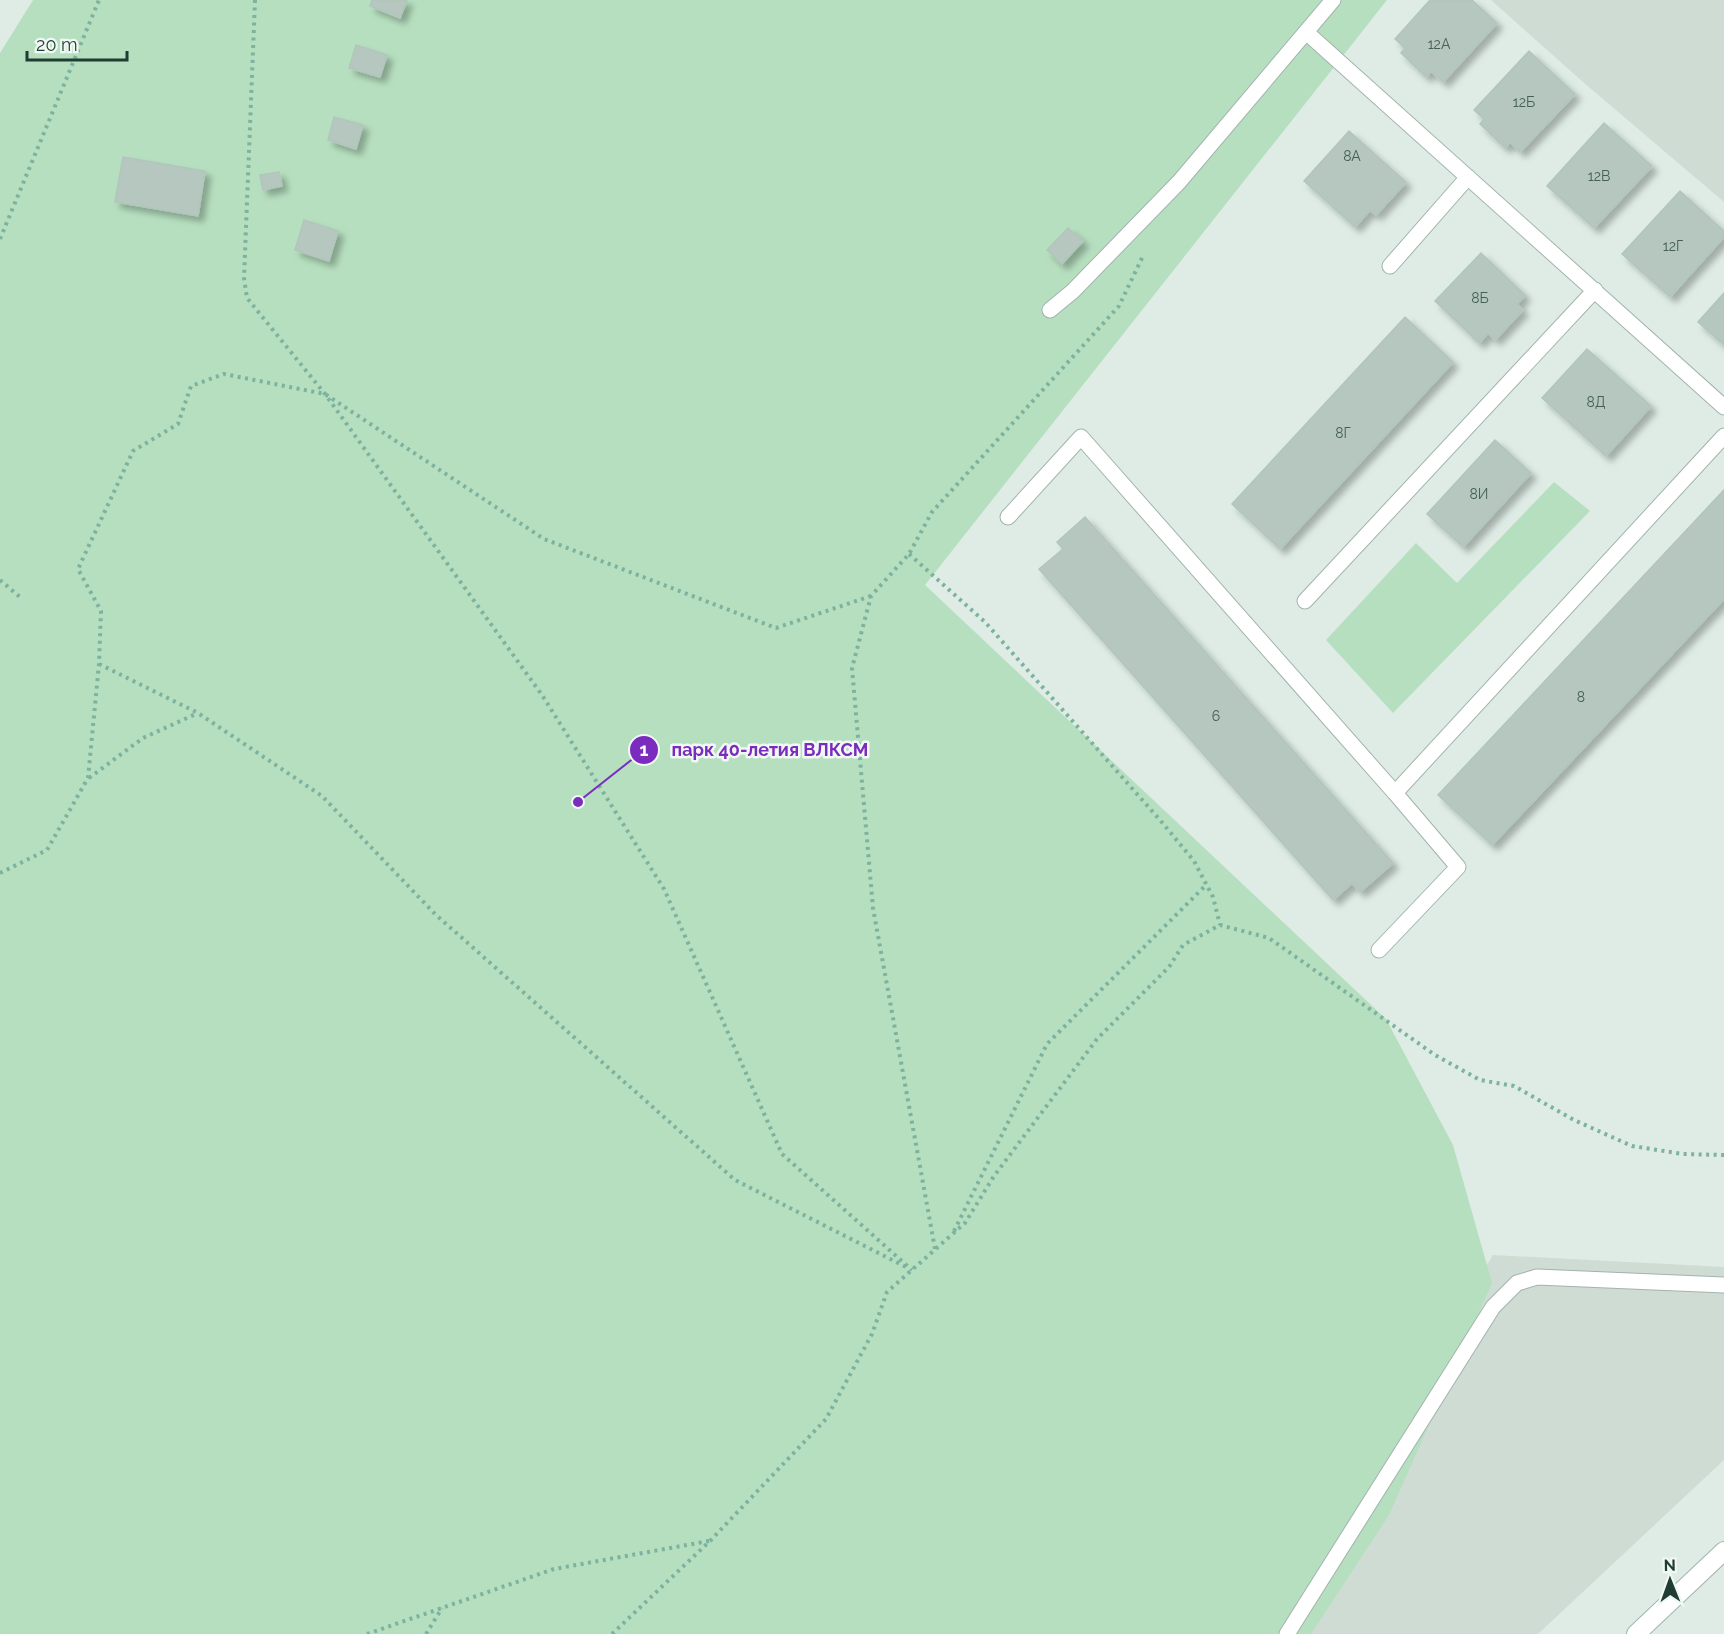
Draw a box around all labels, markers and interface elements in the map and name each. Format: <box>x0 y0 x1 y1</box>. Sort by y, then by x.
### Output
scale bar <box>27 24 128 62</box>
text: 20 m <box>36 34 78 55</box>
house number: 12А <box>1428 36 1451 52</box>
house number: 12Б <box>1513 94 1535 110</box>
house number: 8А <box>1343 148 1361 164</box>
house number: 12В <box>1588 168 1610 184</box>
house number: 12Г <box>1663 238 1683 254</box>
house number: 8Б <box>1471 290 1489 306</box>
house number: 8Д <box>1587 394 1605 410</box>
house number: 8Г <box>1335 425 1351 441</box>
house number: 8И <box>1470 486 1488 502</box>
house number: 8 <box>1577 689 1585 705</box>
house number: 6 <box>1212 708 1220 724</box>
callout: парк 40-летия ВЛКСМ <box>629 732 880 768</box>
text: 1 <box>640 739 649 760</box>
text: парк 40-летия ВЛКСМ <box>672 739 868 760</box>
north arrow <box>1640 1550 1700 1610</box>
text: N <box>1663 1556 1676 1575</box>

